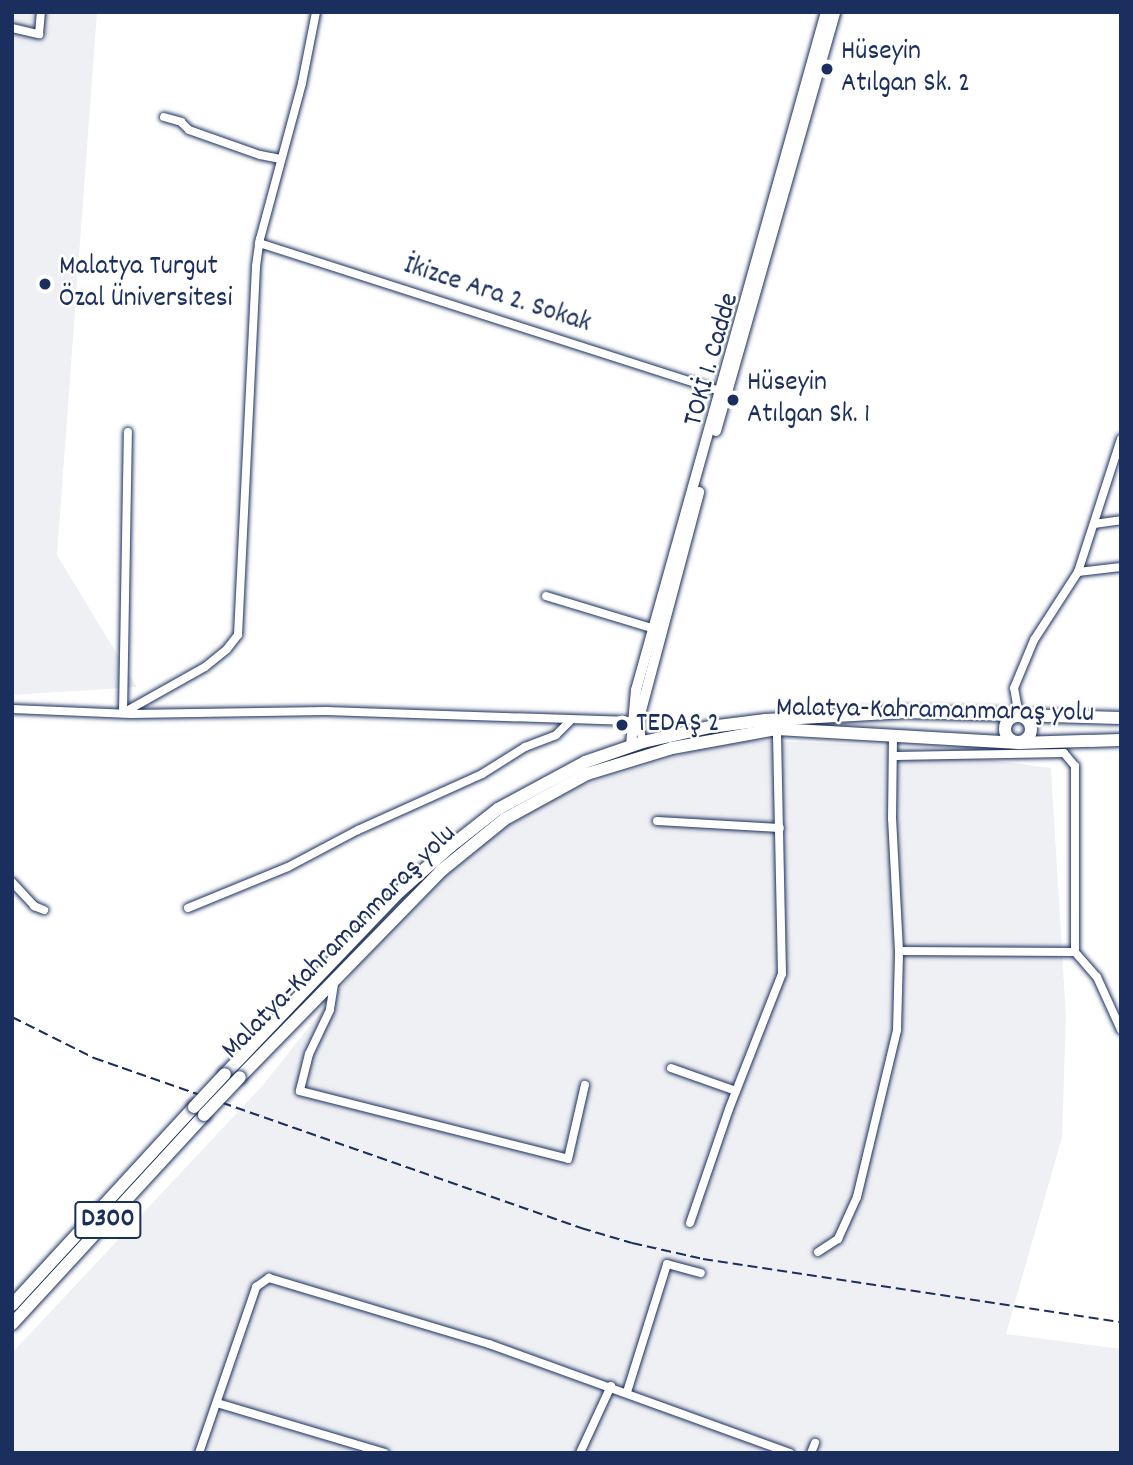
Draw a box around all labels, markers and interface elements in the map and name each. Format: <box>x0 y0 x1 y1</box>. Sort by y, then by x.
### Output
place label: Hüseyin Atılgan Sk. 2 <box>841 36 970 102</box>
marker: Hüseyin Atılgan Sk. 2 <box>819 61 835 77</box>
street label: İkizce Ara 2. Sokak <box>399 250 595 342</box>
place label: Malatya Turgut Özal Üniversitesi <box>59 251 233 317</box>
marker: Malatya Turgut Özal Üniversitesi <box>37 276 53 292</box>
street label: TOKİ 1. Cadde <box>678 289 748 431</box>
place label: Hüseyin Atılgan Sk. 1 <box>747 367 870 433</box>
marker: Hüseyin Atılgan Sk. 1 <box>725 392 741 408</box>
street label: Malatya-Kahramanmaraş yolu <box>776 692 1094 732</box>
place label: TEDAŞ 2 <box>636 708 720 742</box>
marker: TEDAŞ 2 <box>614 717 630 733</box>
street label: Malatya-Kahramanmaraş yolu <box>216 819 464 1067</box>
road number: D300 <box>73 1198 143 1242</box>

